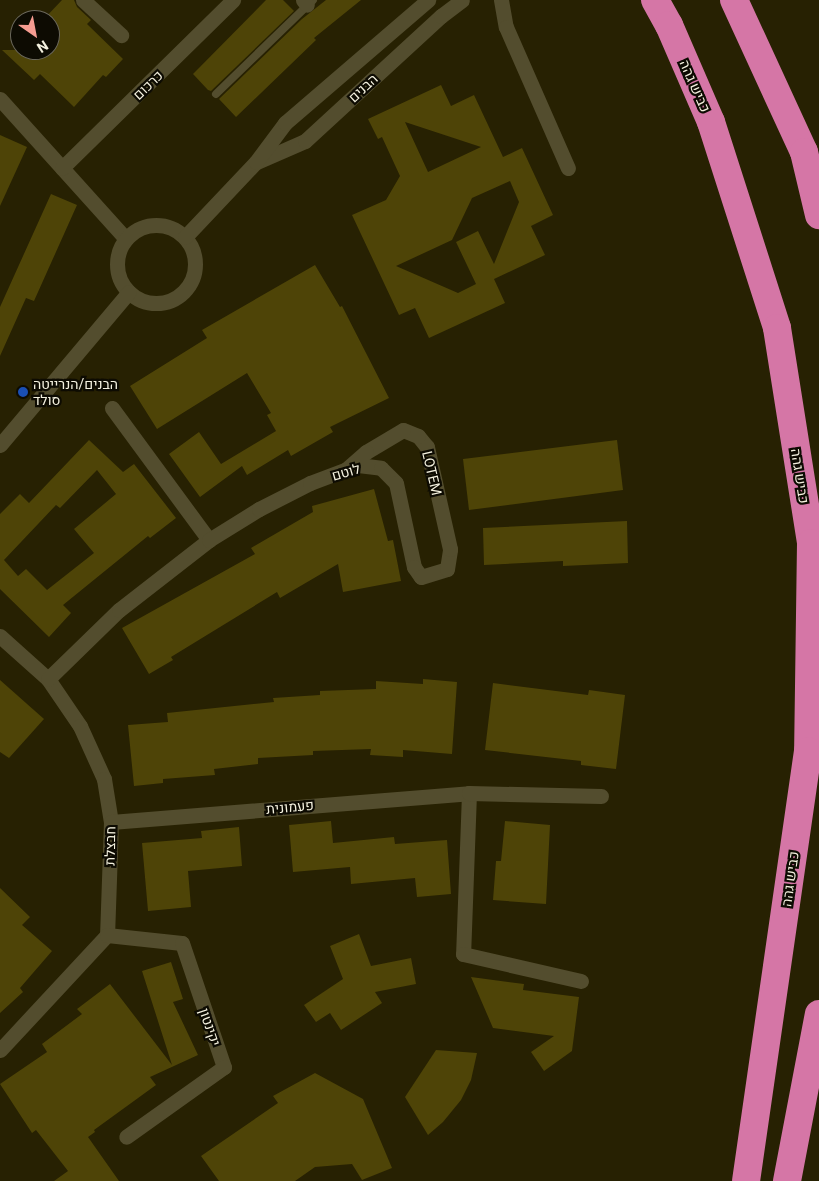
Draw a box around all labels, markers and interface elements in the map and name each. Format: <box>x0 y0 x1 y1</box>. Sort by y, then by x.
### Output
north arrow <box>10 10 60 60</box>
text: N <box>34 37 51 56</box>
street label: כביש גהה <box>676 57 714 115</box>
street label: כרכום <box>130 67 166 103</box>
street label: הבנים <box>345 70 381 106</box>
place label: הבנים/הנרייטה סולד <box>33 376 118 408</box>
marker: הבנים/הנרייטה סולד <box>17 386 29 398</box>
street label: כביש גהה <box>787 447 813 505</box>
street label: LOTEM <box>419 449 445 497</box>
street label: לוטם <box>330 460 362 484</box>
street label: פעמונית <box>265 797 315 817</box>
street label: חבצלת <box>101 826 119 866</box>
street label: כביש גהה <box>778 850 802 908</box>
street label: יקינטון <box>196 1006 224 1048</box>

